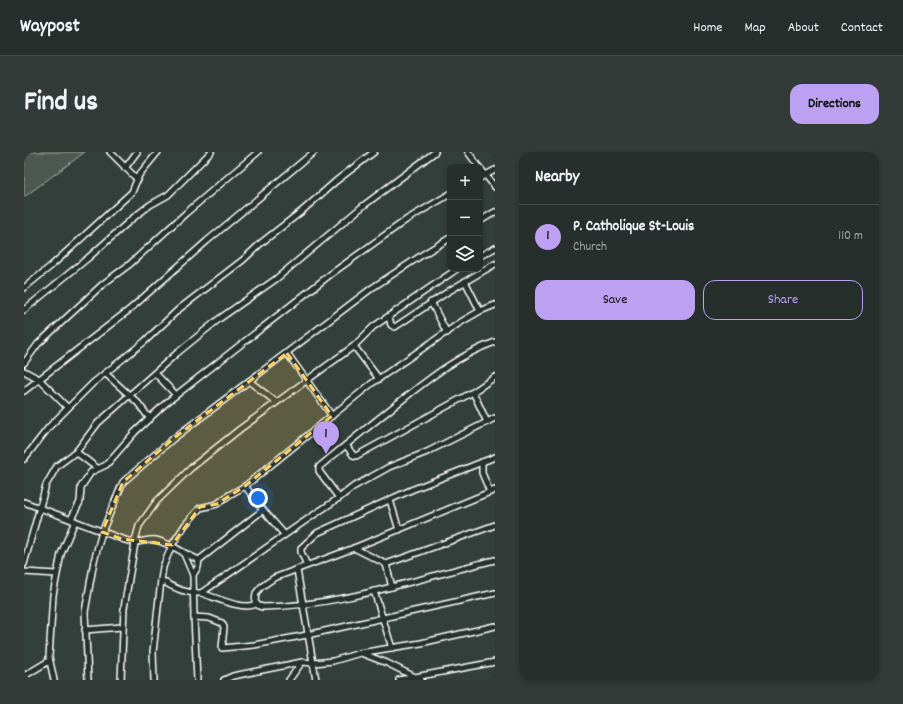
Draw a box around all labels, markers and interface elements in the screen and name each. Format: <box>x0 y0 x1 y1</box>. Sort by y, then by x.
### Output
text: Waypost <box>20 14 80 41</box>
text: Home <box>693 18 722 38</box>
text: Map <box>744 18 766 38</box>
text: About <box>788 18 819 38</box>
text: Contact <box>841 18 883 38</box>
text: Find us <box>24 84 98 124</box>
button: Directions <box>790 84 879 124</box>
map controls <box>447 164 483 272</box>
button: + <box>447 164 483 200</box>
text: Nearby <box>535 166 579 190</box>
button: − <box>447 200 483 236</box>
text: P. Catholique St-Louis <box>573 216 694 238</box>
text: 1 <box>547 227 549 246</box>
text: 110 m <box>838 227 863 246</box>
button: layers <box>447 236 483 272</box>
text: Church <box>573 238 607 257</box>
button: Save <box>535 280 695 320</box>
button: Share <box>703 280 863 320</box>
pin: 1 <box>313 421 339 454</box>
your location <box>248 488 268 508</box>

